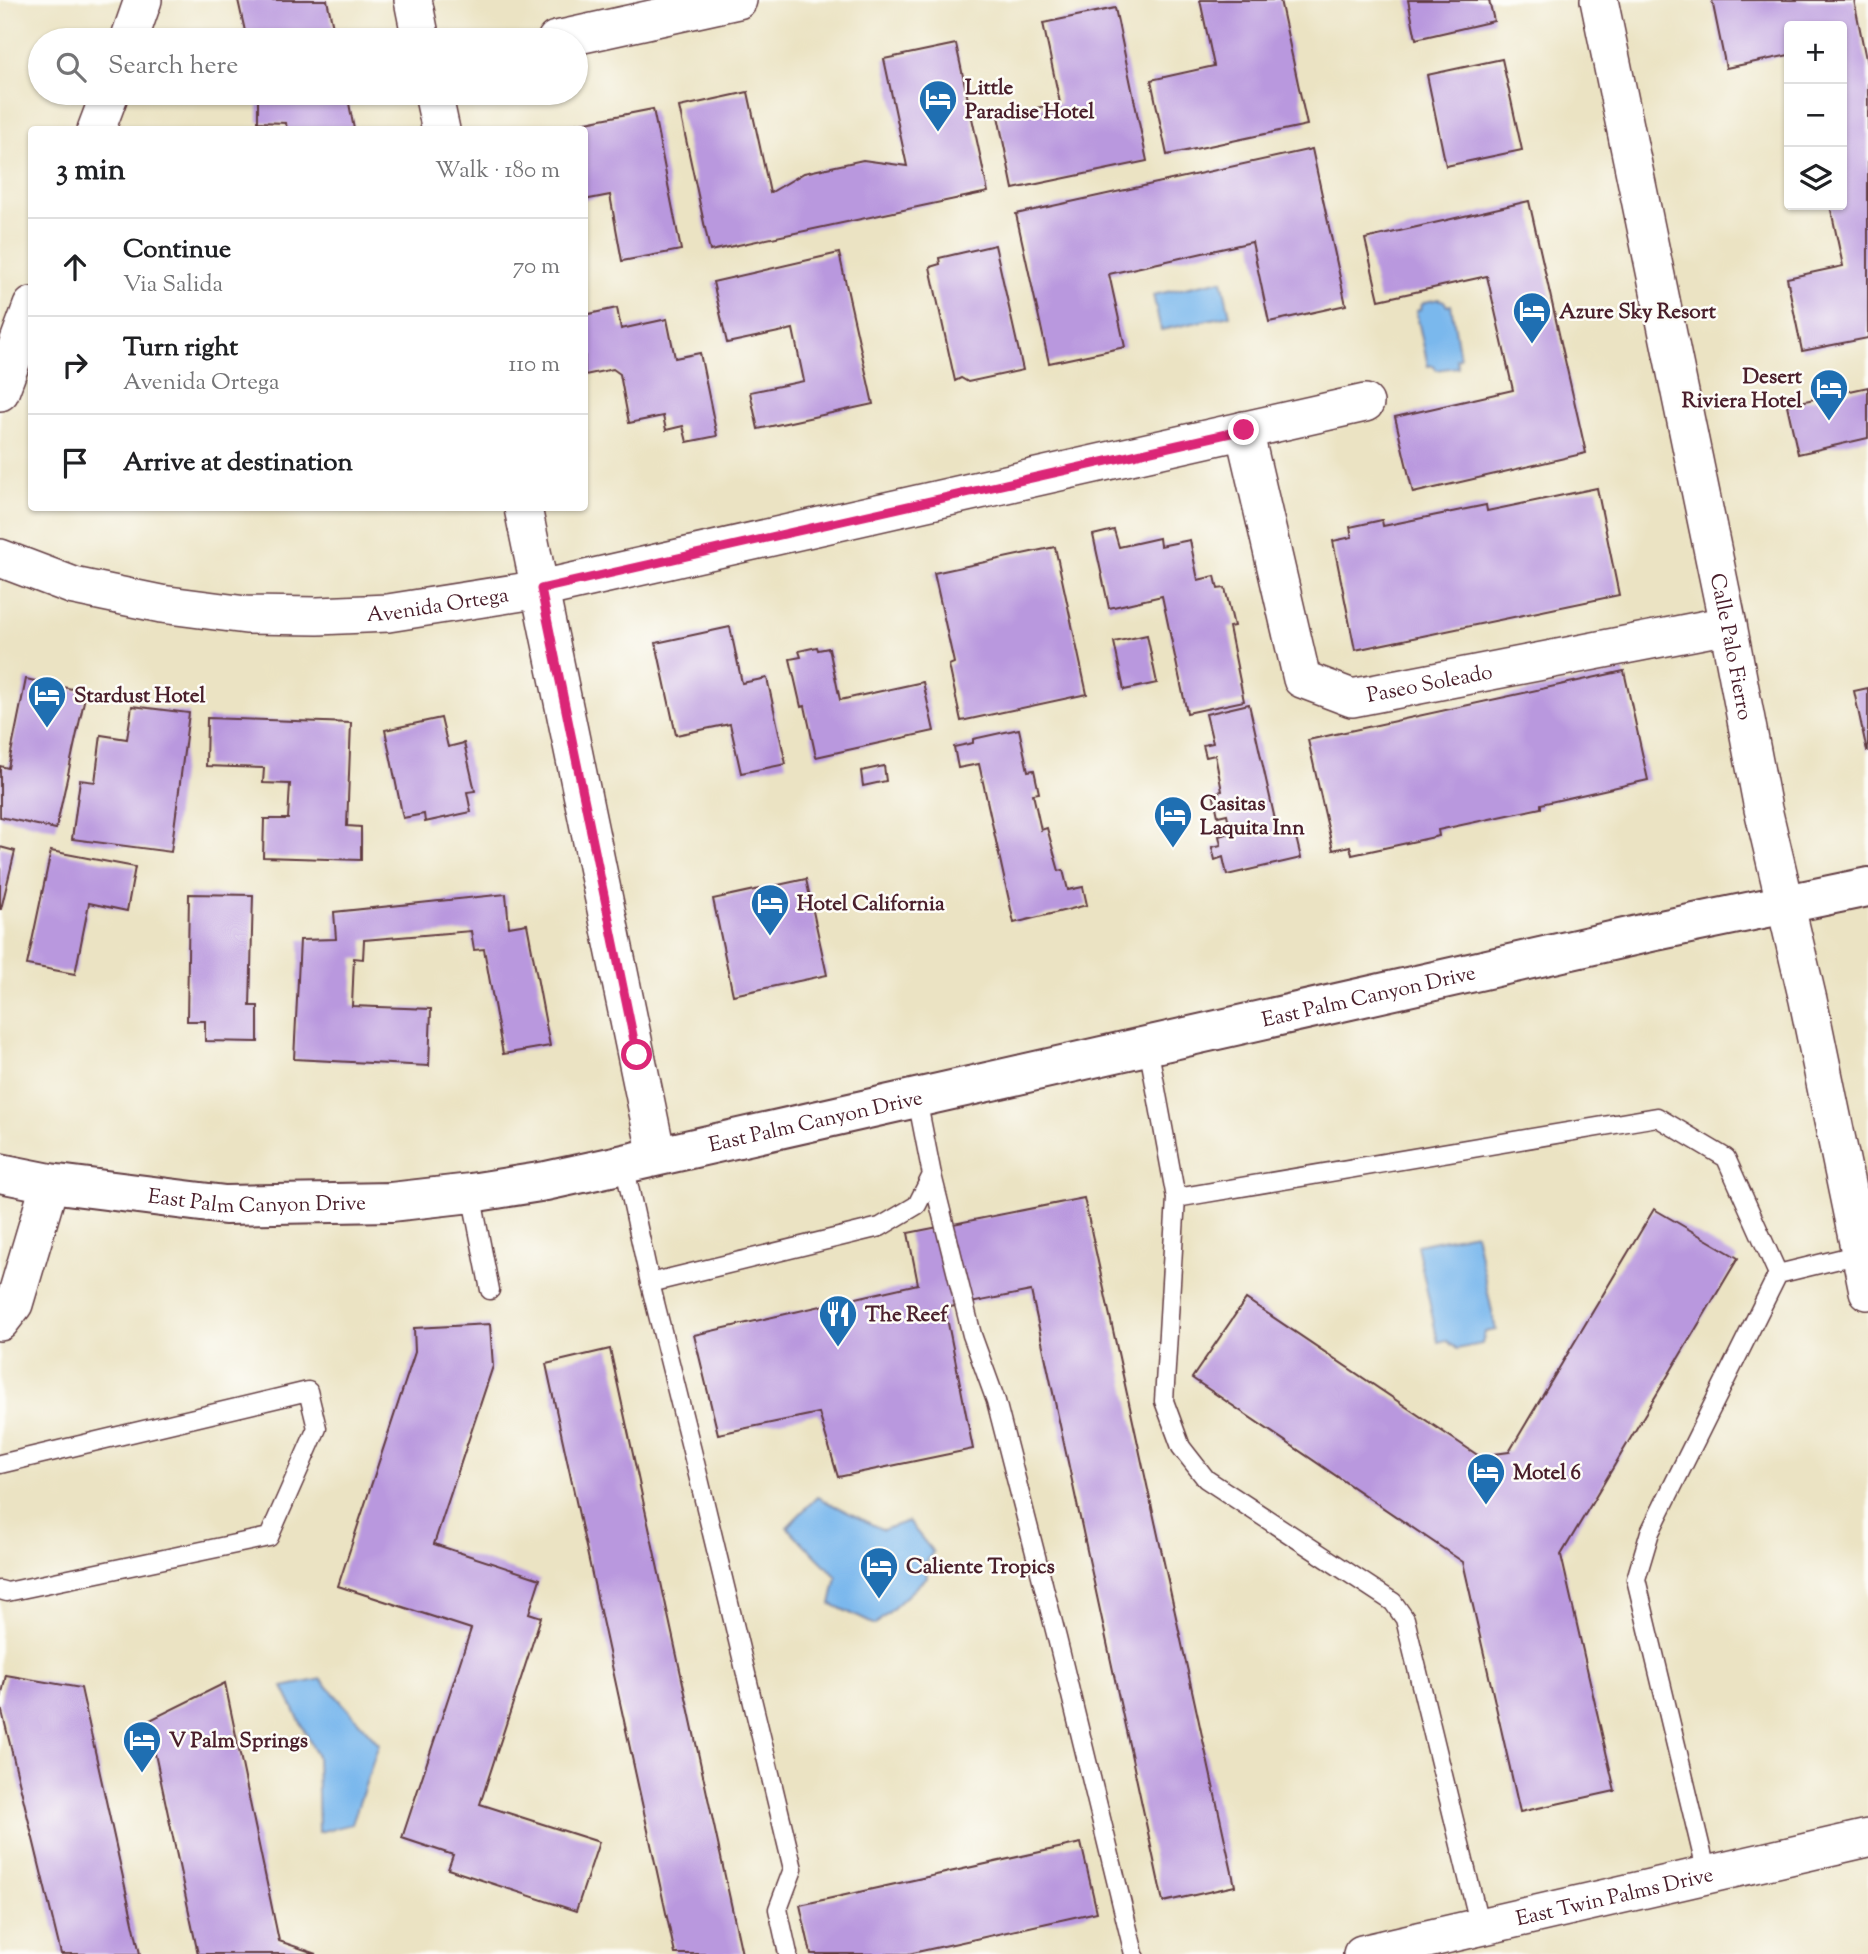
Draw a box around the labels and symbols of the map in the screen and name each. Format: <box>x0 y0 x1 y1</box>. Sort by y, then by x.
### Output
place label: Little Paradise Hotel <box>965 74 1094 128</box>
hotel icon: Little Paradise Hotel <box>917 78 959 133</box>
hotel icon: Azure Sky Resort <box>1511 290 1553 345</box>
place label: Azure Sky Resort <box>1559 298 1717 328</box>
place label: Desert Riviera Hotel <box>1682 363 1803 417</box>
hotel icon: Desert Riviera Hotel <box>1808 367 1850 422</box>
route end <box>1228 414 1259 445</box>
street label: Calle Palo Fierro <box>1701 571 1759 723</box>
street label: Avenida Ortega <box>366 581 511 631</box>
street label: Paseo Soleado <box>1364 658 1495 712</box>
hotel icon: Stardust Hotel <box>26 674 68 729</box>
place label: Stardust Hotel <box>74 682 205 712</box>
place label: Casitas Laquita Inn <box>1200 790 1305 844</box>
hotel icon: Casitas Laquita Inn <box>1152 794 1194 849</box>
hotel icon: Hotel California <box>749 882 791 937</box>
place label: Hotel California <box>797 890 945 920</box>
street label: East Palm Canyon Drive <box>1259 959 1479 1036</box>
route start <box>621 1039 652 1070</box>
street label: East Palm Canyon Drive <box>706 1084 926 1161</box>
street label: East Palm Canyon Drive <box>146 1182 366 1222</box>
restaurant icon: The Reef <box>817 1293 859 1348</box>
place label: The Reef <box>865 1301 949 1331</box>
hotel icon: Motel 6 <box>1465 1451 1507 1506</box>
place label: Motel 6 <box>1513 1459 1581 1489</box>
hotel icon: Caliente Tropics <box>858 1545 900 1600</box>
place label: Caliente Tropics <box>906 1553 1055 1583</box>
hotel icon: V Palm Springs <box>121 1719 163 1774</box>
place label: V Palm Springs <box>169 1727 308 1757</box>
street label: East Twin Palms Drive <box>1513 1861 1717 1935</box>

